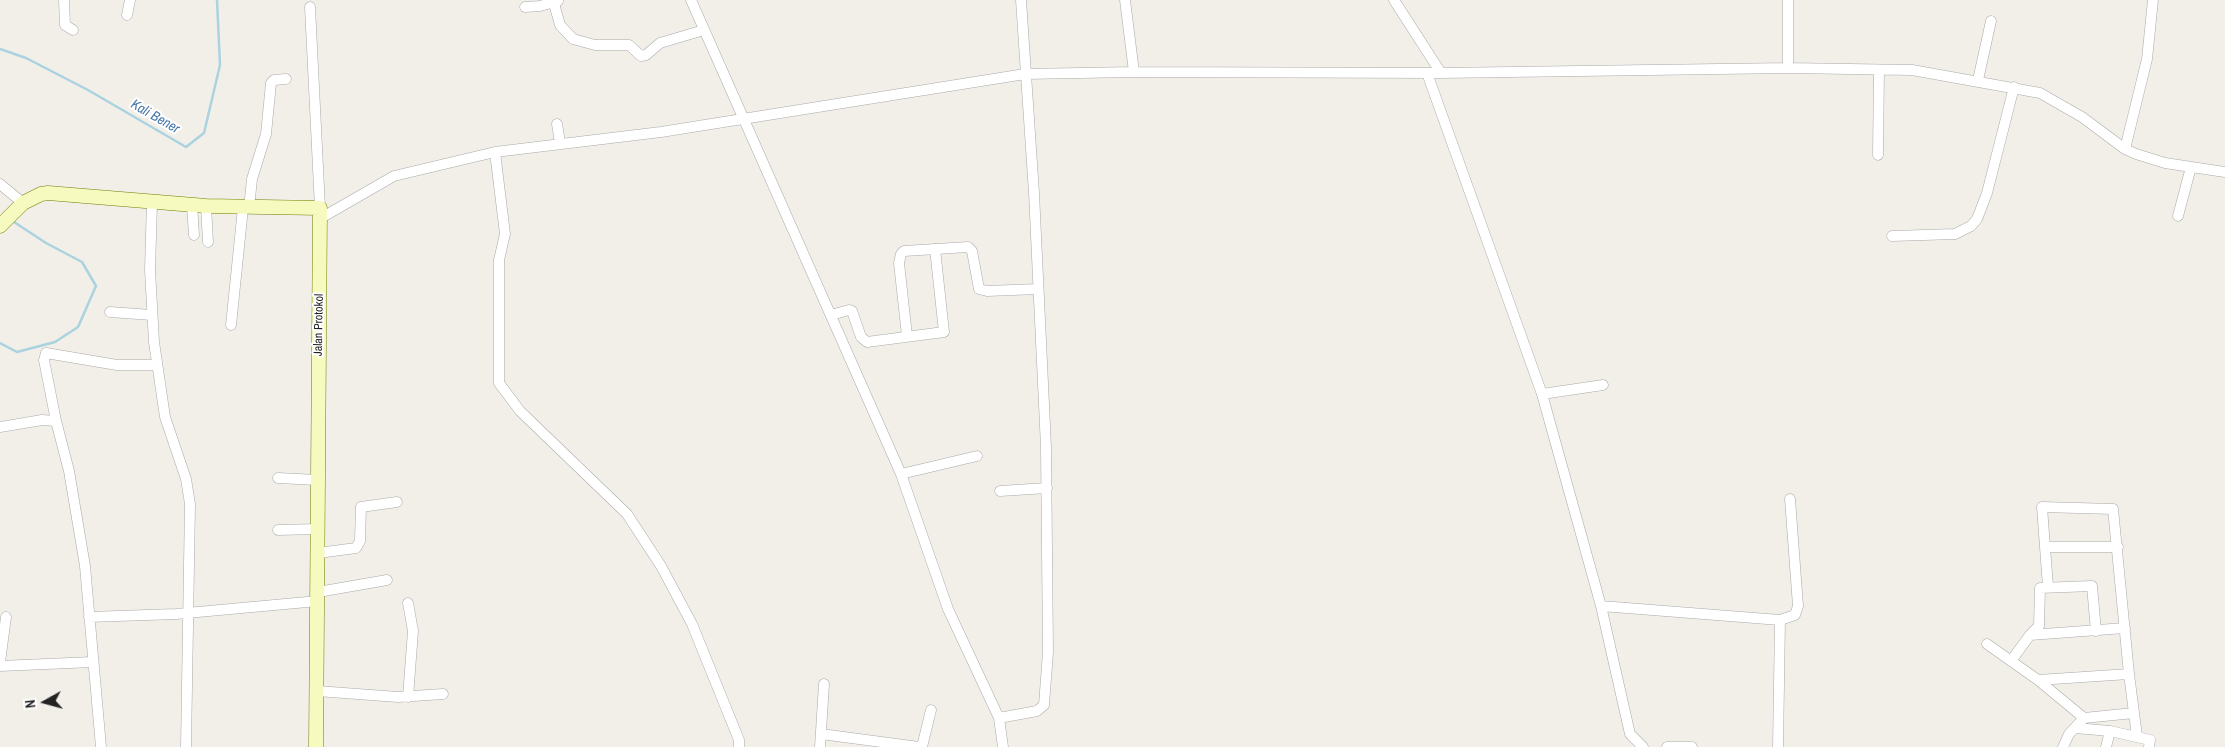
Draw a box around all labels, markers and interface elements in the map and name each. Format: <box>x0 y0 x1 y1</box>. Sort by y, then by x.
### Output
water label: Kali Bener <box>128 96 182 138</box>
street label: Jalan Protokol <box>311 294 327 356</box>
north arrow <box>20 677 70 727</box>
text: N <box>21 699 40 709</box>

